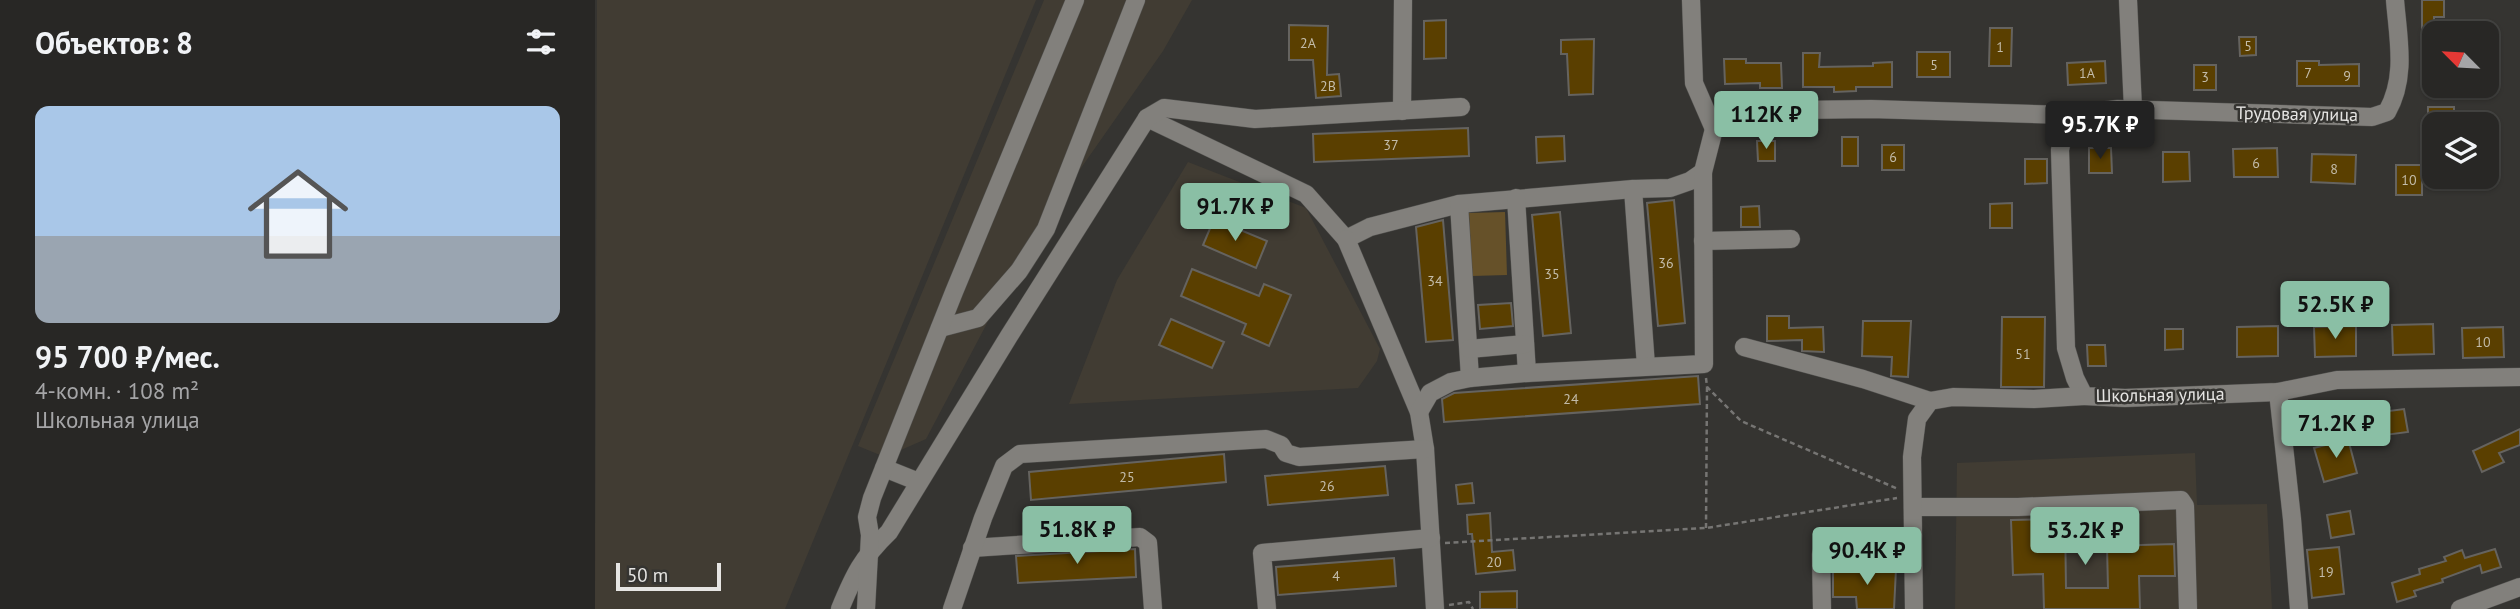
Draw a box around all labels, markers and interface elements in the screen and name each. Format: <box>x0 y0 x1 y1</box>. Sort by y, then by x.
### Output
north arrow <box>2422 21 2499 98</box>
map controls <box>2422 21 2499 189</box>
text: Объектов: 8 <box>35 23 193 62</box>
icon: filters <box>522 23 560 61</box>
house number: 2А <box>1300 34 1317 52</box>
house number: 5 <box>2244 37 2252 55</box>
house number: 1 <box>1996 38 2004 56</box>
house number: 5 <box>1930 56 1938 74</box>
house number: 1А <box>2079 64 2096 82</box>
house number: 7 <box>2304 64 2312 82</box>
house number: 9 <box>2343 67 2351 85</box>
house number: 3 <box>2201 68 2209 86</box>
house number: 2В <box>1320 77 1336 95</box>
pin: 112K ₽ <box>1709 92 1823 151</box>
text: 112K ₽ <box>1730 99 1802 128</box>
street label: Трудовая улица <box>2236 101 2358 126</box>
pin: 95.7K ₽ <box>2035 102 2165 161</box>
text: 95.7K ₽ <box>2061 109 2139 138</box>
button: layers <box>2422 112 2499 189</box>
house number: 37 <box>1383 136 1399 154</box>
house number: 6 <box>1889 148 1897 166</box>
icon: home <box>235 151 361 277</box>
house number: 6 <box>2252 154 2260 172</box>
house number: 8 <box>2330 160 2338 178</box>
house number: 10 <box>2401 171 2417 189</box>
pin: 91.7K ₽ <box>1170 184 1300 243</box>
text: 91.7K ₽ <box>1196 191 1274 220</box>
house number: 36 <box>1658 254 1674 272</box>
house number: 35 <box>1544 265 1560 283</box>
house number: 34 <box>1427 272 1443 290</box>
pin: 52.5K ₽ <box>2270 282 2400 341</box>
text: 52.5K ₽ <box>2296 289 2374 318</box>
house number: 10 <box>2475 333 2491 351</box>
text: 95 700 ₽/мес. <box>35 337 220 376</box>
house number: 51 <box>2015 345 2031 363</box>
text: 4-комн. · 108 m² <box>35 376 199 405</box>
street label: Школьная улица <box>2095 382 2225 407</box>
house number: 24 <box>1563 390 1579 408</box>
pin: 71.2K ₽ <box>2271 400 2401 460</box>
text: Школьная улица <box>35 405 200 434</box>
text: 71.2K ₽ <box>2297 408 2375 437</box>
house number: 25 <box>1119 468 1135 486</box>
house number: 26 <box>1319 477 1335 495</box>
pin: 51.8K ₽ <box>1012 506 1142 566</box>
pin: 53.2K ₽ <box>2020 508 2150 567</box>
text: 51.8K ₽ <box>1038 514 1116 543</box>
text: 53.2K ₽ <box>2046 515 2124 544</box>
pin: 90.4K ₽ <box>1802 528 1932 587</box>
text: 90.4K ₽ <box>1828 535 1906 564</box>
house number: 20 <box>1486 553 1502 571</box>
scale bar <box>616 560 721 592</box>
text: 50 m <box>627 563 668 587</box>
house number: 19 <box>2318 563 2334 581</box>
house number: 4 <box>1332 567 1340 585</box>

